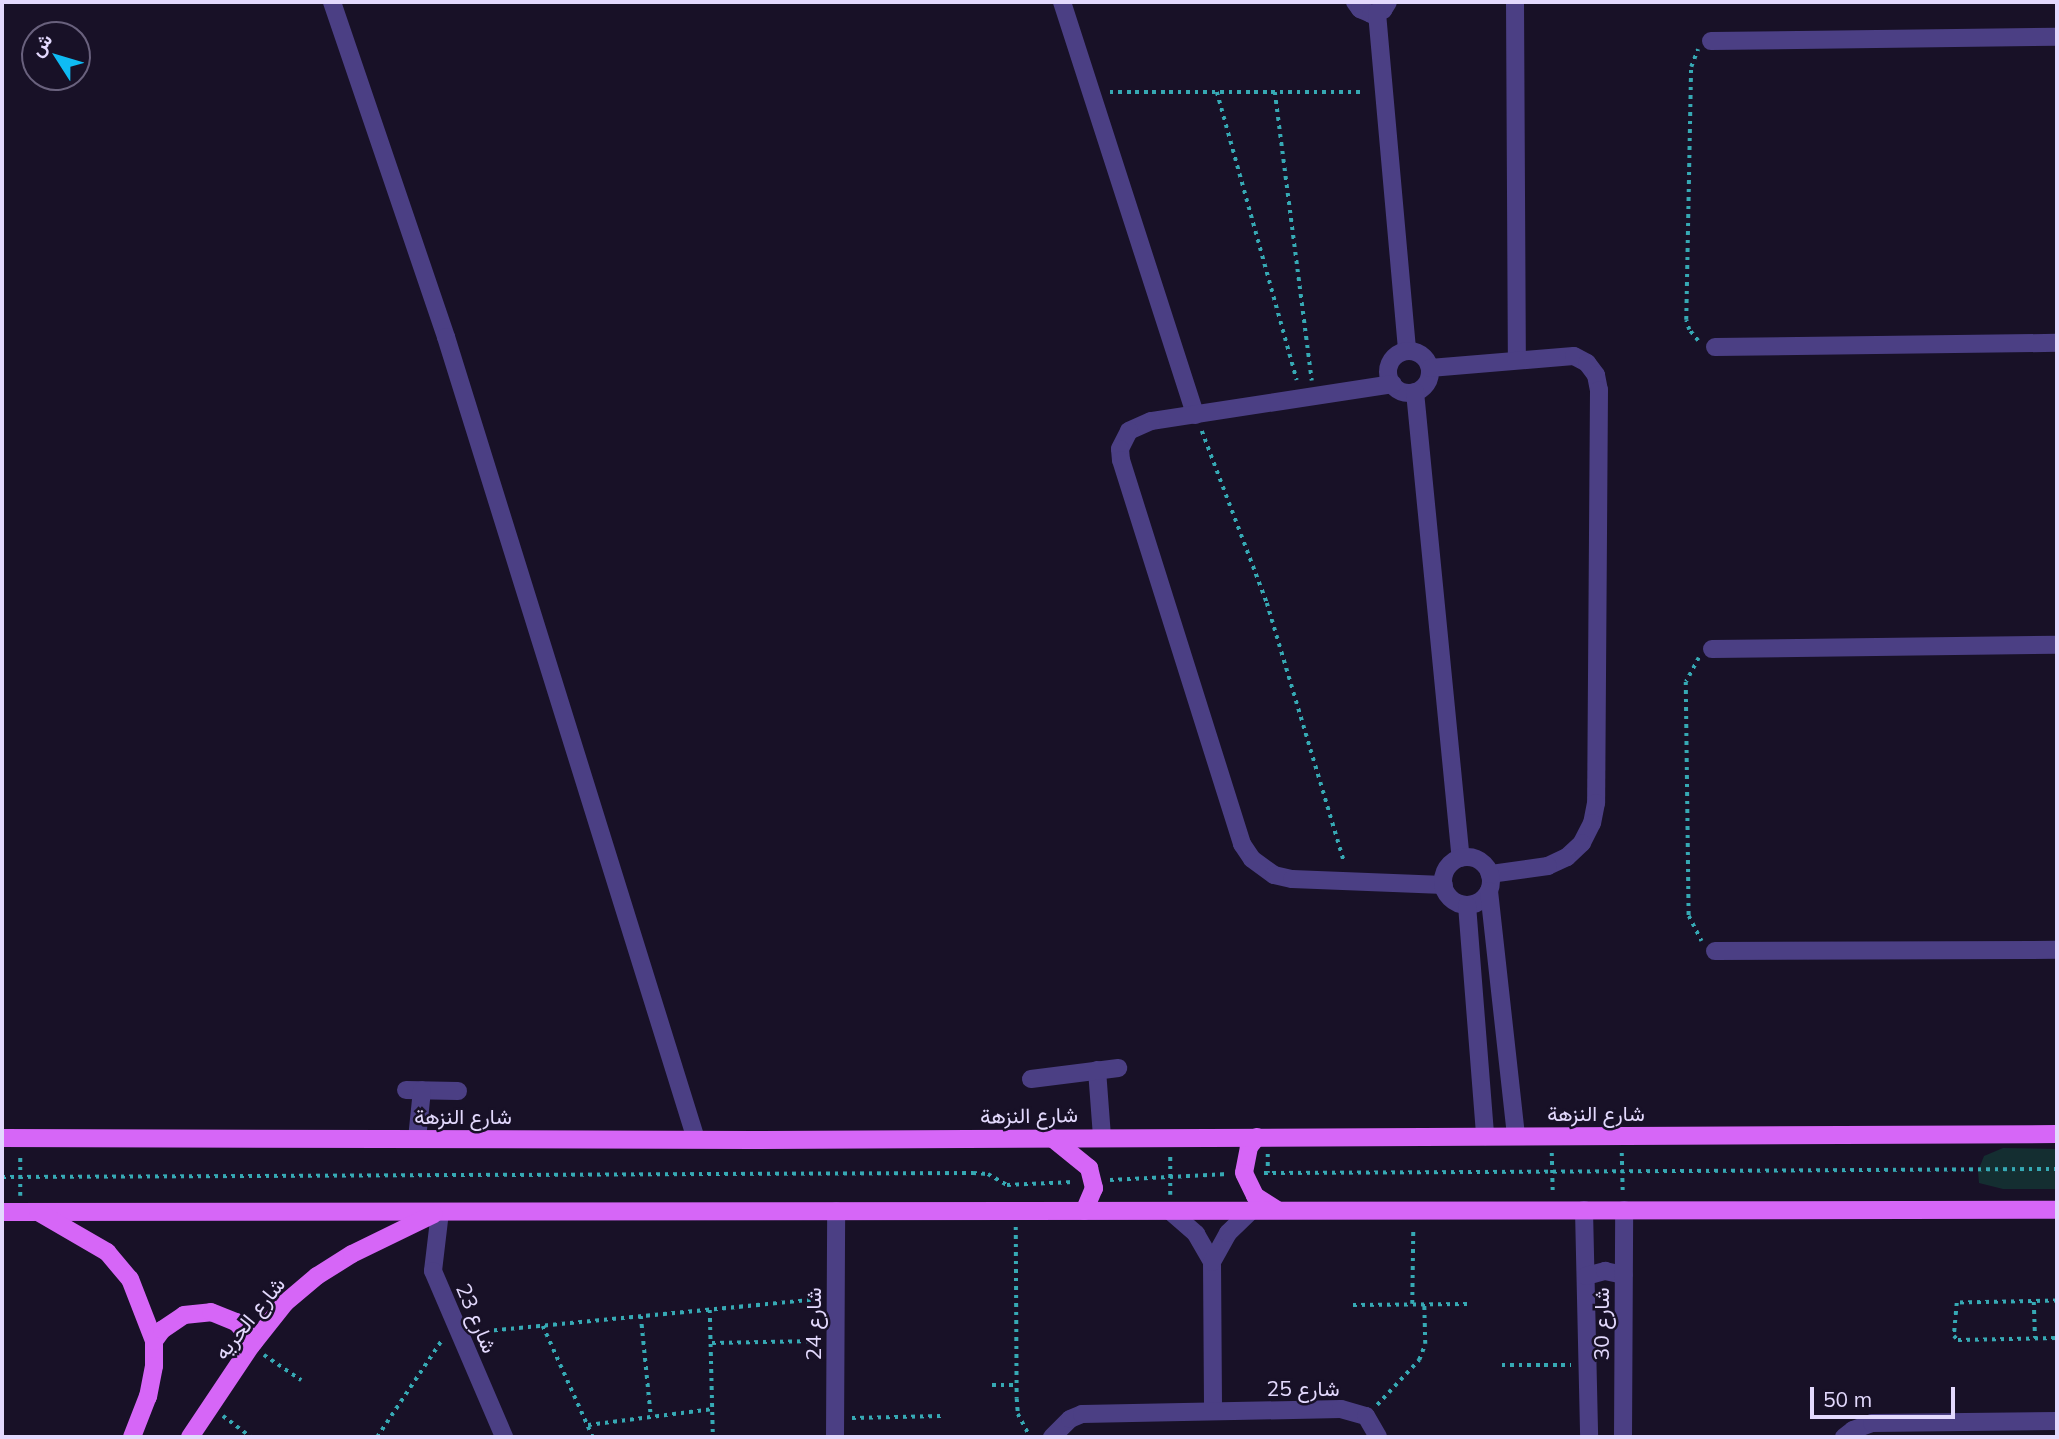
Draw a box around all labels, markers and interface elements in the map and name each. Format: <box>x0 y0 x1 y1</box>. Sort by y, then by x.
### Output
north arrow <box>21 21 91 91</box>
text: ش <box>24 28 57 61</box>
street label: شارع النزهة <box>1547 1100 1645 1126</box>
street label: شارع النزهة <box>980 1102 1078 1128</box>
street label: شارع النزهة <box>414 1103 512 1129</box>
street label: شارع الحريه <box>208 1272 290 1364</box>
street label: شارع 23 <box>451 1280 503 1356</box>
street label: شارع 24 <box>800 1288 826 1360</box>
street label: شارع 30 <box>1588 1288 1614 1360</box>
scale bar <box>1814 1372 1959 1416</box>
street label: شارع 25 <box>1267 1375 1339 1401</box>
text: 50 m <box>1823 1386 1872 1412</box>

